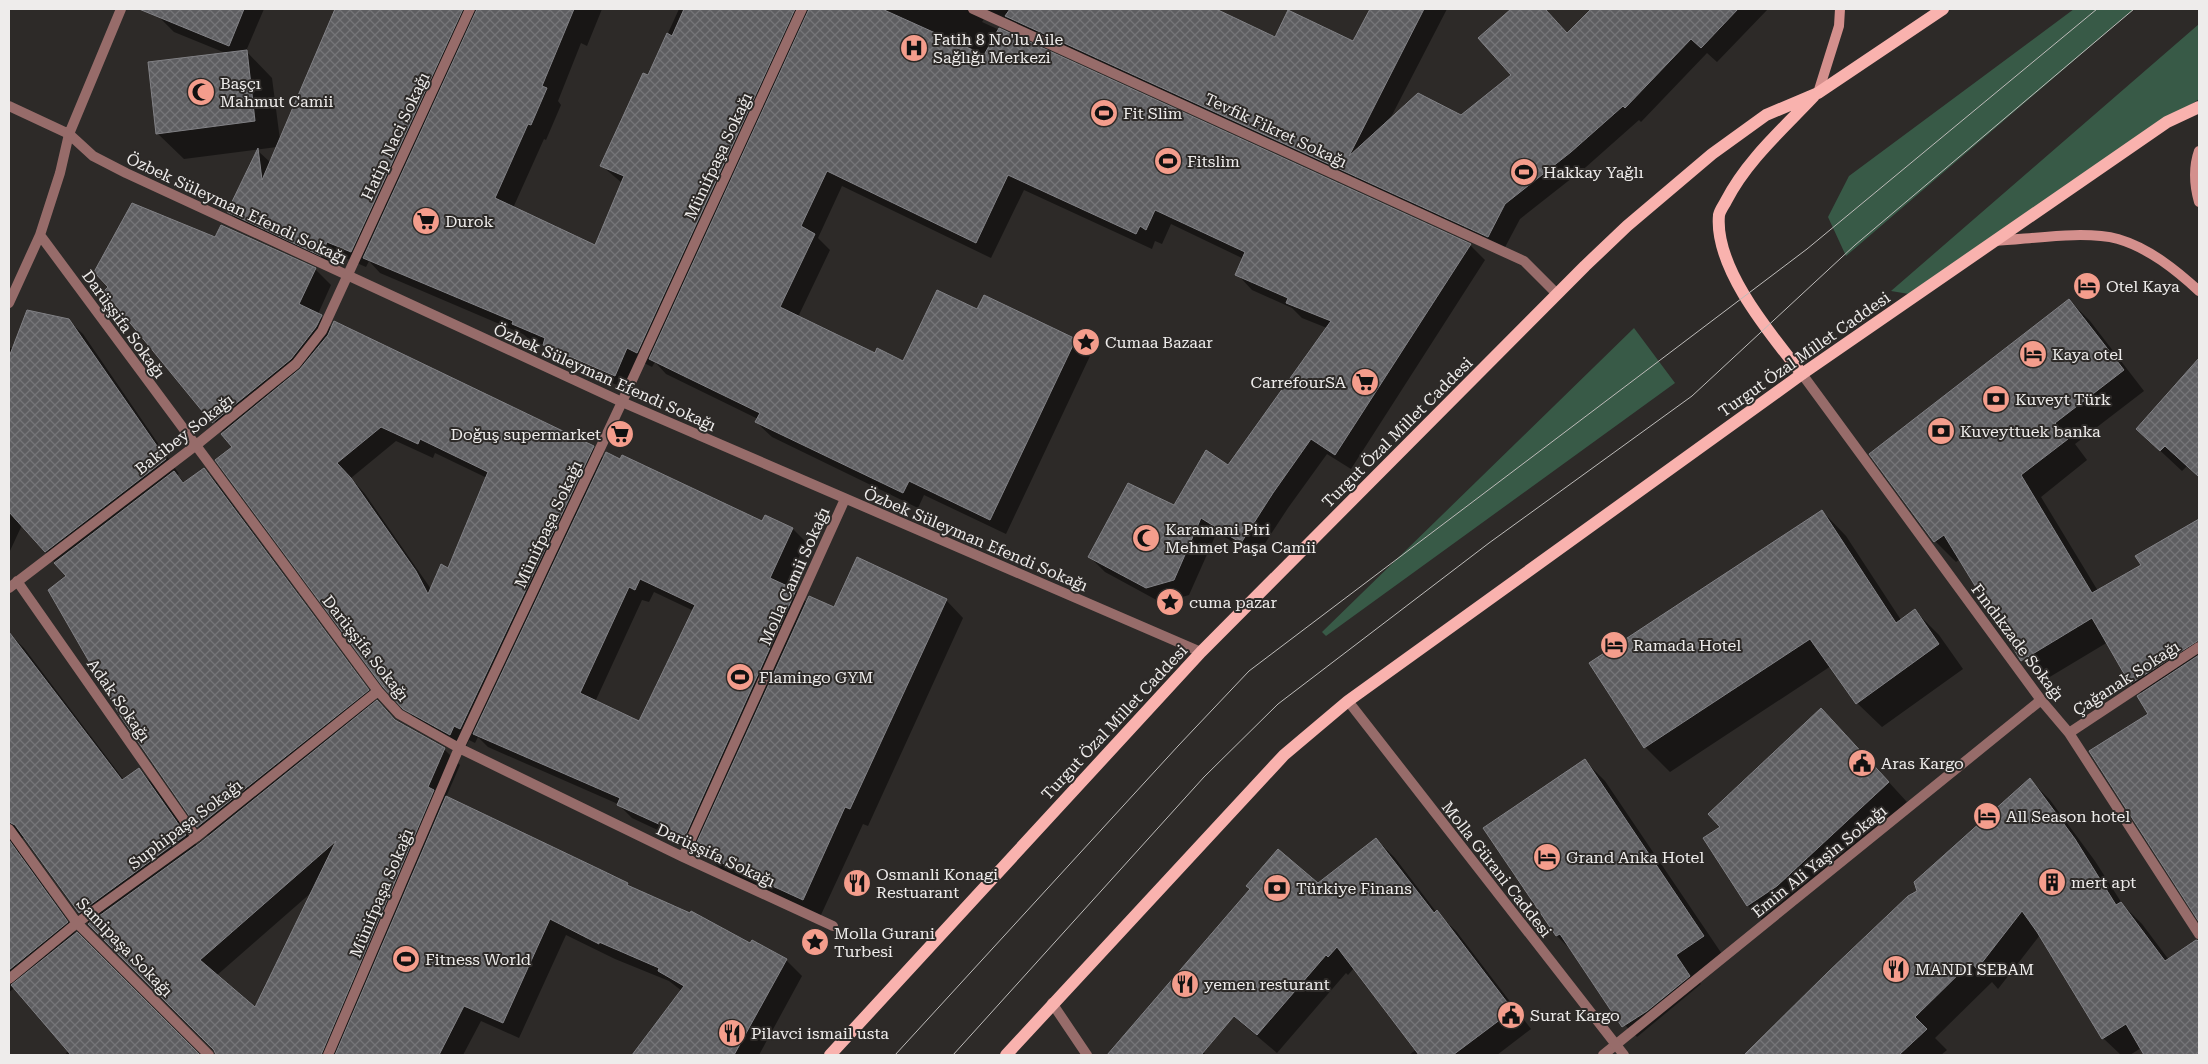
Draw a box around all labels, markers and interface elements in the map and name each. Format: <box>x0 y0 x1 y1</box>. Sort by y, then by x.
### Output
place label: Fatih 8 No'lu Aile Sağlığı Merkezi <box>933 30 1064 67</box>
hospital icon: Fatih 8 No'lu Aile Sağlığı Merkezi <box>899 33 929 63</box>
street label: Hatip Naci Sokağı <box>357 69 433 203</box>
place label: Başçı Mahmut Camii <box>220 74 333 111</box>
mosque icon: Başçı Mahmut Camii <box>186 77 216 107</box>
street label: Münifpaşa Sokağı <box>681 89 756 223</box>
street label: Tevfik Fikret Sokağı <box>1201 89 1350 172</box>
sports icon: Fit Slim <box>1089 98 1119 128</box>
place label: Fit Slim <box>1123 104 1183 123</box>
sports icon: Fitslim <box>1153 146 1183 176</box>
street label: Özbek Süleyman Efendi Sokağı <box>123 149 350 268</box>
place label: Fitslim <box>1187 152 1240 171</box>
sports icon: Hakkay Yağlı <box>1509 157 1539 187</box>
place label: Hakkay Yağlı <box>1543 163 1643 182</box>
supermarket icon: Durok <box>411 206 441 236</box>
place label: Durok <box>445 212 494 231</box>
street label: Darüşşifa Sokağı <box>78 267 169 382</box>
hotel icon: Otel Kaya <box>2072 271 2102 301</box>
place label: Otel Kaya <box>2106 277 2180 296</box>
street label: Turgut Özal Millet Caddesi <box>1715 288 1894 421</box>
street label: Özbek Süleyman Efendi Sokağı <box>491 320 719 435</box>
place icon: Cumaa Bazaar <box>1071 327 1101 357</box>
place label: Cumaa Bazaar <box>1105 333 1213 352</box>
hotel icon: Kaya otel <box>2018 339 2048 369</box>
place label: Kaya otel <box>2052 345 2123 364</box>
street label: Turgut Özal Millet Caddesi <box>1318 353 1477 512</box>
supermarket icon: CarrefourSA <box>1350 367 1380 397</box>
place label: CarrefourSA <box>1251 373 1347 392</box>
bank icon: Kuveyt Türk <box>1981 384 2011 414</box>
street label: Bakibey Sokağı <box>131 390 237 479</box>
place label: Kuveyt Türk <box>2015 390 2111 409</box>
bank icon: Kuveyttuek banka <box>1926 416 1956 446</box>
supermarket icon: Doğuş supermarket <box>605 419 635 449</box>
place label: Kuveyttuek banka <box>1960 422 2101 441</box>
place label: Doğuş supermarket <box>451 425 601 444</box>
street label: Münifpaşa Sokağı <box>511 457 586 591</box>
street label: Özbek Süleyman Efendi Sokağı <box>861 484 1091 595</box>
street label: Molla Camii Sokağı <box>755 504 833 648</box>
place label: Karamani Piri Mehmet Paşa Camii <box>1165 520 1316 557</box>
mosque icon: Karamani Piri Mehmet Paşa Camii <box>1131 523 1161 553</box>
street label: Fındıkzade Sokağı <box>1967 580 2068 705</box>
place icon: cuma pazar <box>1155 587 1185 617</box>
street label: Darüşşifa Sokağı <box>318 592 413 705</box>
place label: cuma pazar <box>1189 593 1277 612</box>
hotel icon: Ramada Hotel <box>1599 630 1629 660</box>
place label: Ramada Hotel <box>1633 636 1741 655</box>
street label: Çağanak Sokağı <box>2069 637 2183 720</box>
street label: Turgut Özal Millet Caddesi <box>1038 641 1191 804</box>
street label: Adak Sokağı <box>83 655 154 745</box>
sports icon: Flamingo GYM <box>725 662 755 692</box>
place label: Flamingo GYM <box>759 668 873 687</box>
public building icon: Aras Kargo <box>1847 748 1877 778</box>
place label: Aras Kargo <box>1881 754 1964 773</box>
street label: Suphipaşa Sokağı <box>125 775 246 873</box>
street label: Molla Gürani Caddesi <box>1438 798 1555 941</box>
street label: Emin Ali Yaşin Sokağı <box>1748 801 1890 922</box>
hotel icon: All Season hotel <box>1972 801 2002 831</box>
place label: All Season hotel <box>2006 807 2130 826</box>
street label: Darüşşifa Sokağı <box>653 820 778 891</box>
street label: Münifpaşa Sokağı <box>346 826 417 961</box>
hotel icon: Grand Anka Hotel <box>1532 842 1562 872</box>
place label: Grand Anka Hotel <box>1566 848 1704 867</box>
place label: Osmanli Konagi Restuarant <box>876 865 998 902</box>
building icon: mert apt <box>2037 867 2067 897</box>
restaurant icon: Osmanli Konagi Restuarant <box>842 868 872 898</box>
bank icon: Türkiye Finans <box>1262 873 1292 903</box>
place label: mert apt <box>2071 873 2136 892</box>
place label: Türkiye Finans <box>1296 879 1412 898</box>
street label: Samipaşa Sokağı <box>73 894 177 1001</box>
place label: Molla Gurani Turbesi <box>834 924 935 961</box>
place icon: Molla Gurani Turbesi <box>800 927 830 957</box>
sports icon: Fitness World <box>391 944 421 974</box>
place label: Fitness World <box>425 950 531 969</box>
restaurant icon: MANDI SEBAM <box>1881 954 1911 984</box>
place label: MANDI SEBAM <box>1915 960 2034 979</box>
restaurant icon: yemen resturant <box>1170 969 1200 999</box>
place label: yemen resturant <box>1204 975 1330 994</box>
public building icon: Surat Kargo <box>1496 1000 1526 1030</box>
place label: Surat Kargo <box>1530 1006 1620 1025</box>
restaurant icon: Pilavci ismail usta <box>717 1018 747 1048</box>
place label: Pilavci ismail usta <box>751 1024 889 1043</box>

